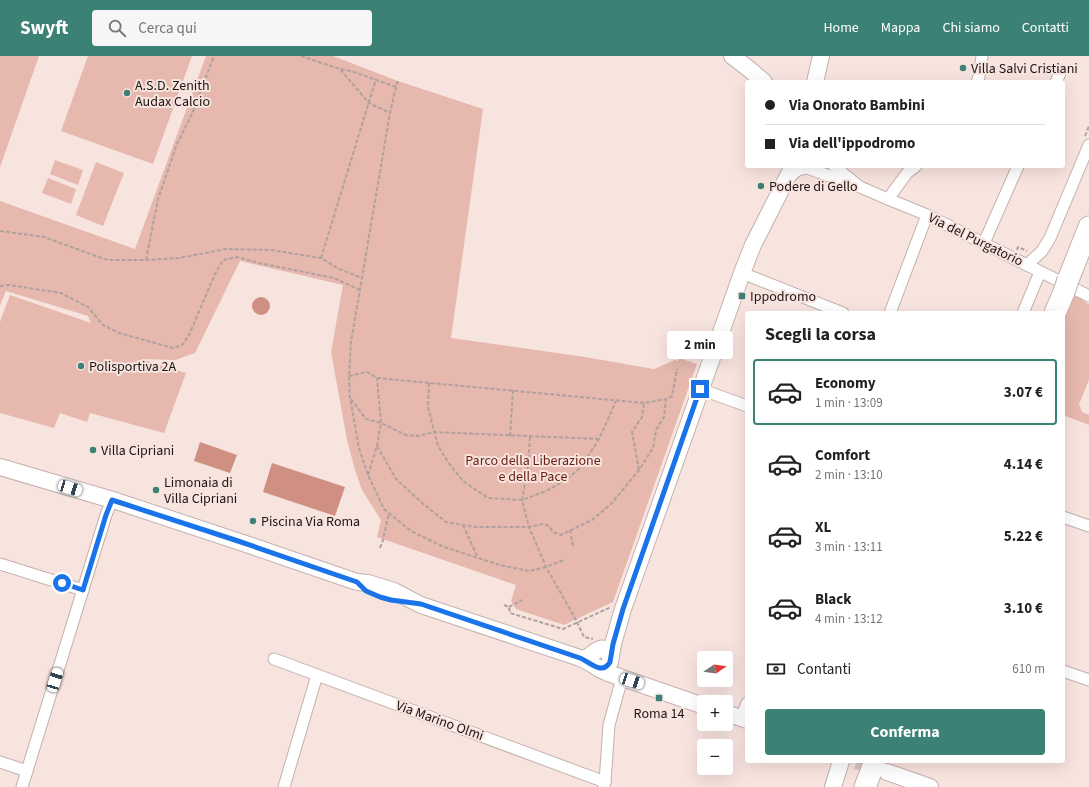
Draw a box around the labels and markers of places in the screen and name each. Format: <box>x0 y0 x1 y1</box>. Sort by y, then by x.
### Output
place label: Villa Salvi Cristiani <box>971 59 1078 79</box>
marker: Villa Salvi Cristiani <box>958 63 968 73</box>
place label: A.S.D. Zenith Audax Calcio <box>135 76 210 112</box>
marker: A.S.D. Zenith Audax Calcio <box>122 88 132 98</box>
place label: Podere di Gello <box>769 177 858 197</box>
marker: Podere di Gello <box>756 181 766 191</box>
place label: Ippodromo <box>750 287 816 307</box>
marker: Ippodromo <box>737 291 747 301</box>
place label: Polisportiva 2A <box>89 357 177 377</box>
marker: Polisportiva 2A <box>76 361 86 371</box>
place label: Villa Cipriani <box>101 441 174 461</box>
marker: Villa Cipriani <box>88 445 98 455</box>
place label: Limonaia di Villa Cipriani <box>164 473 237 509</box>
marker: Limonaia di Villa Cipriani <box>151 485 161 495</box>
place label: Piscina Via Roma <box>261 512 360 532</box>
marker: Piscina Via Roma <box>248 516 258 526</box>
marker: Roma 14 <box>654 693 664 703</box>
place label: Roma 14 <box>634 704 684 724</box>

